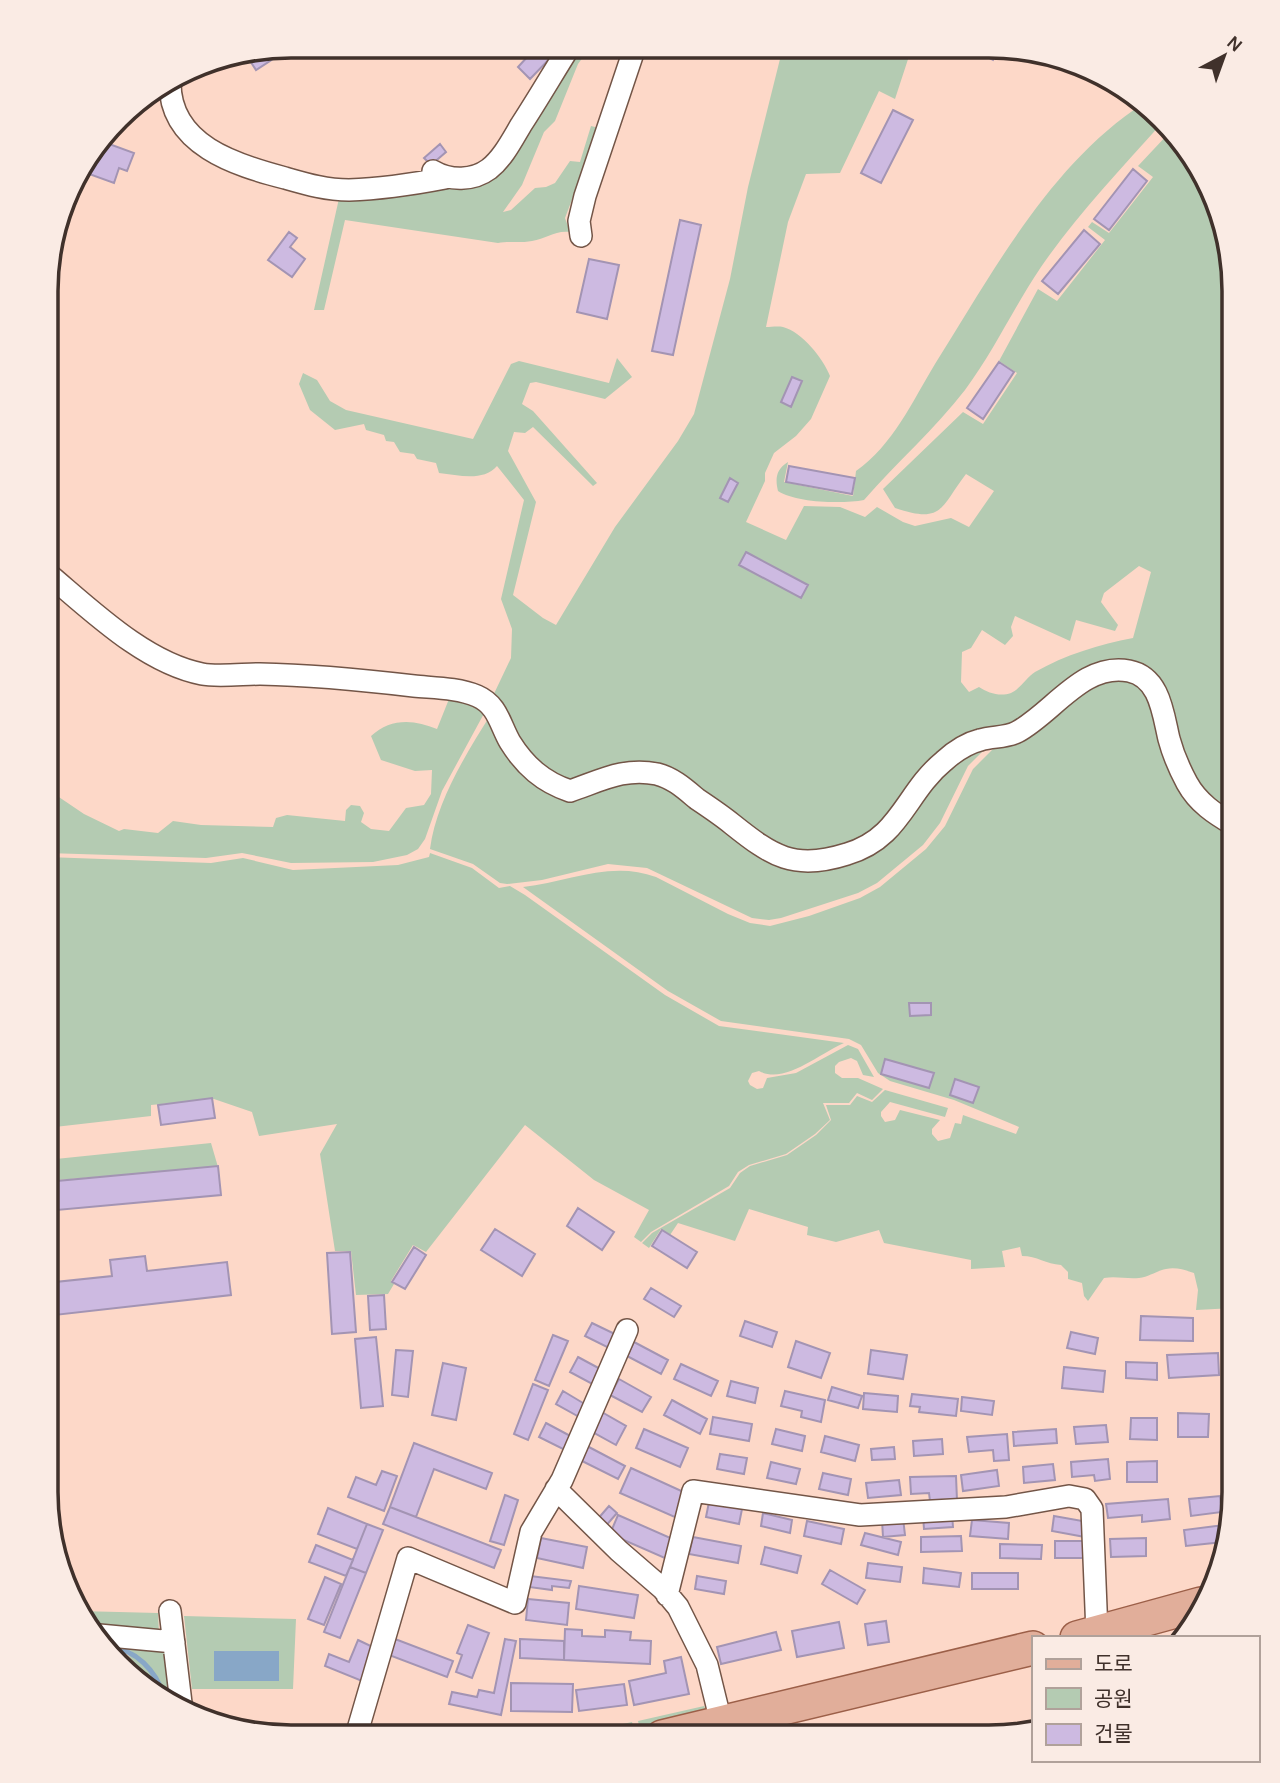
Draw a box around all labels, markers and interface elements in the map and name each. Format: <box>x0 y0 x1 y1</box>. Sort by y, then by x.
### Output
north arrow <box>1189 21 1259 91</box>
text: N <box>1222 31 1247 57</box>
legend <box>1032 1636 1259 1762</box>
text: 도로 <box>1094 1652 1133 1676</box>
text: 공원 <box>1094 1687 1133 1711</box>
text: 건물 <box>1094 1722 1133 1746</box>

